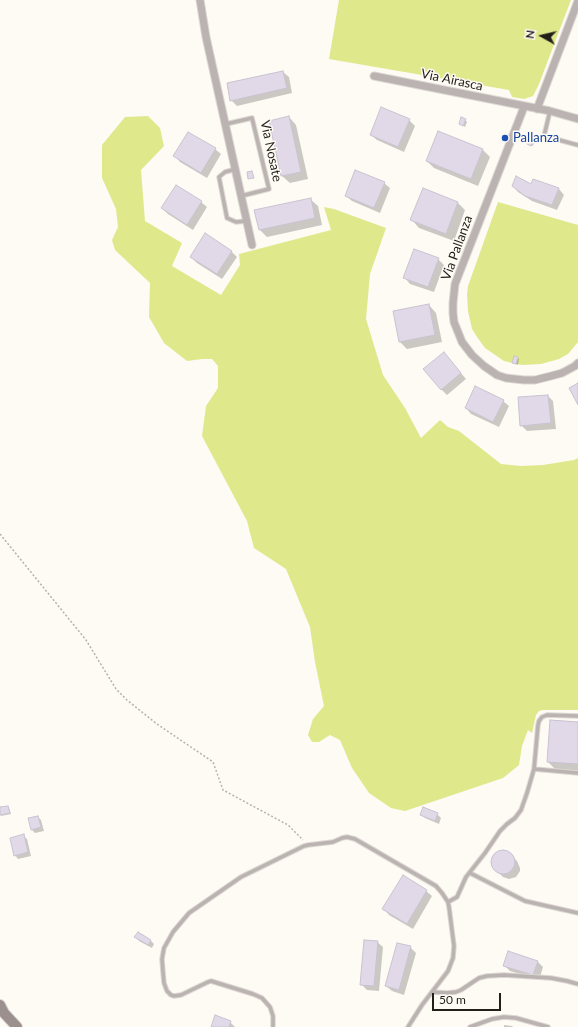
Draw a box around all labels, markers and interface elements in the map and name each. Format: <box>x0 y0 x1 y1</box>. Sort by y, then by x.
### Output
north arrow <box>522 16 562 56</box>
text: N <box>523 29 537 39</box>
street label: Via Airasca <box>420 66 484 94</box>
street label: Via Nosate <box>257 119 285 183</box>
place label: Pallanza <box>513 130 559 146</box>
marker: Pallanza <box>500 133 510 143</box>
street label: Via Pallanza <box>438 213 476 283</box>
scale bar <box>434 985 503 1011</box>
text: 50 m <box>439 992 466 1007</box>

